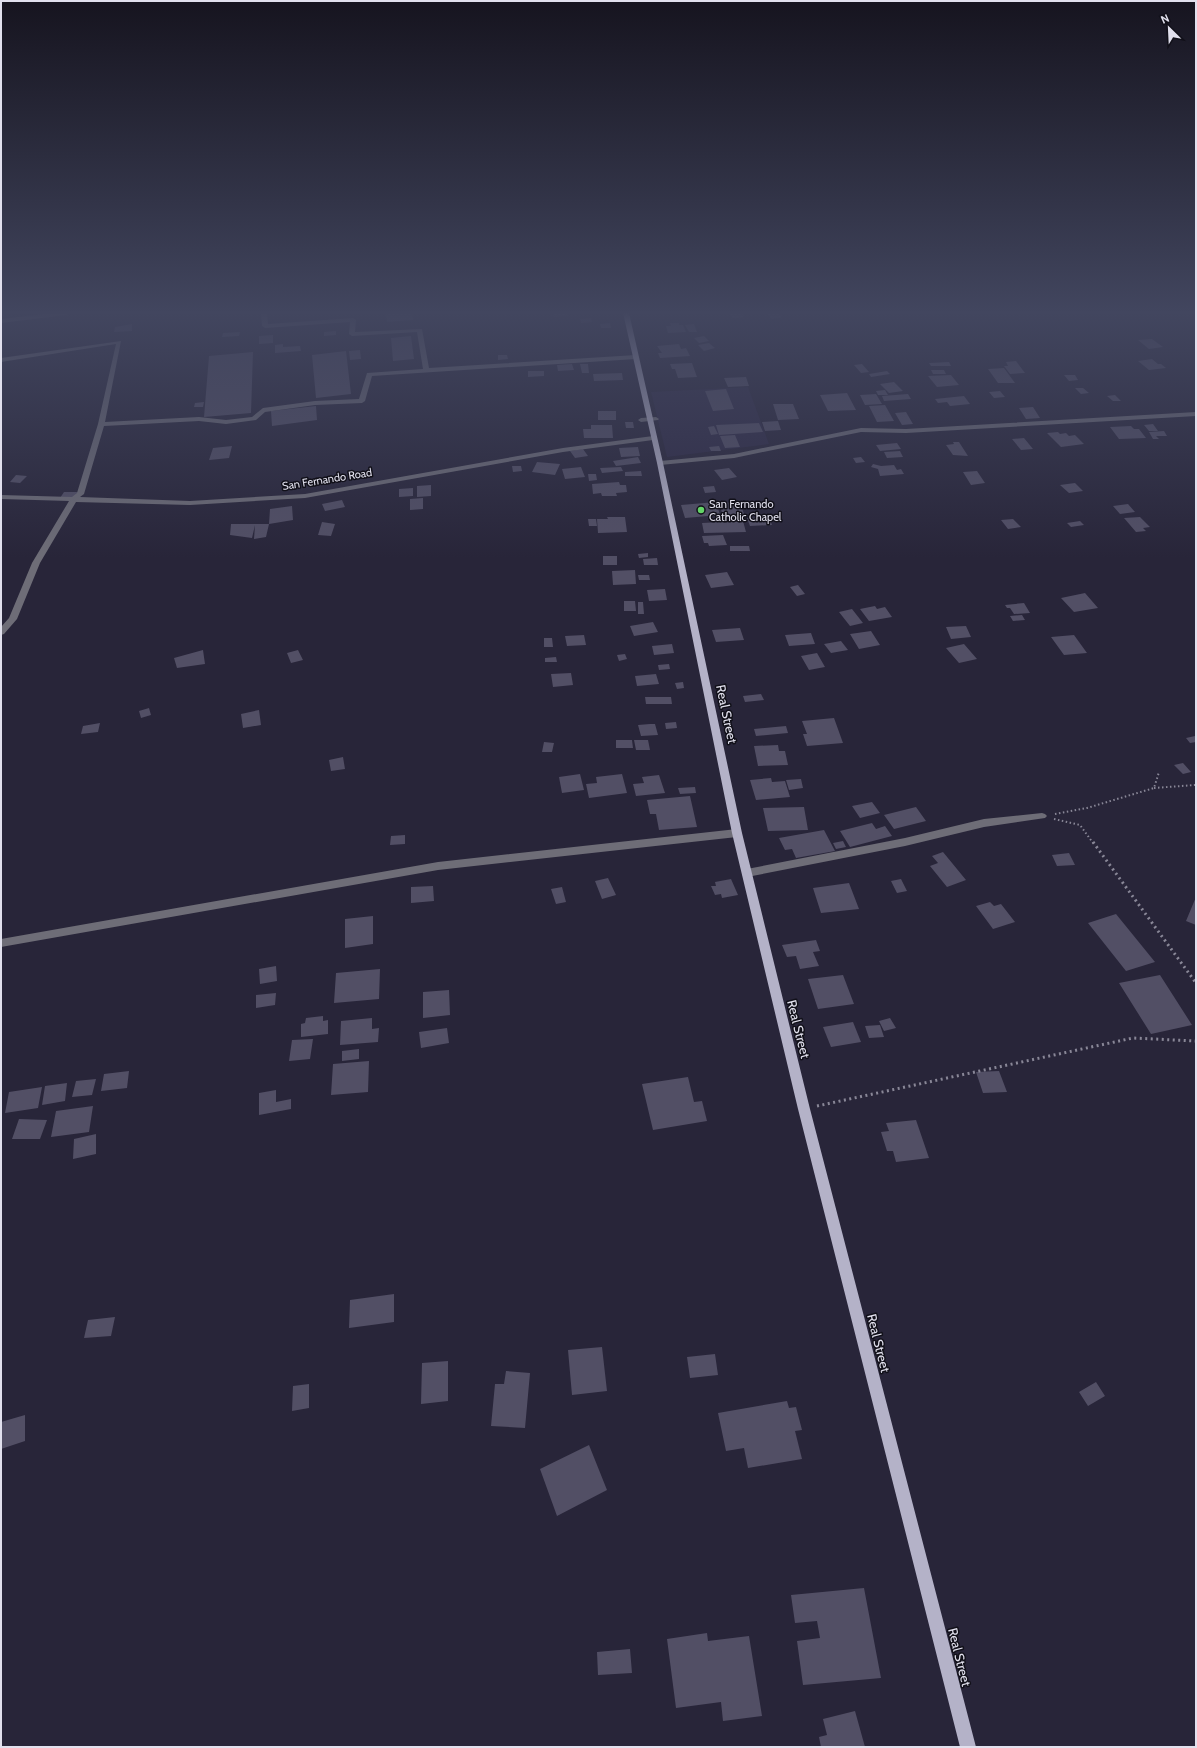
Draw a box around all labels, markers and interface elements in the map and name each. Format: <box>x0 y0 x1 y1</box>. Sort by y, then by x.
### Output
north arrow <box>1149 8 1189 48</box>
text: N <box>1159 11 1171 27</box>
street label: San Fernando Road <box>281 465 373 493</box>
place label: San Fernando Catholic Chapel <box>709 497 782 524</box>
marker: San Fernando Catholic Chapel <box>696 505 706 515</box>
street label: Real Street <box>713 683 741 746</box>
street label: Real Street <box>784 998 814 1061</box>
street label: Real Street <box>864 1312 894 1375</box>
street label: Real Street <box>945 1626 975 1689</box>

